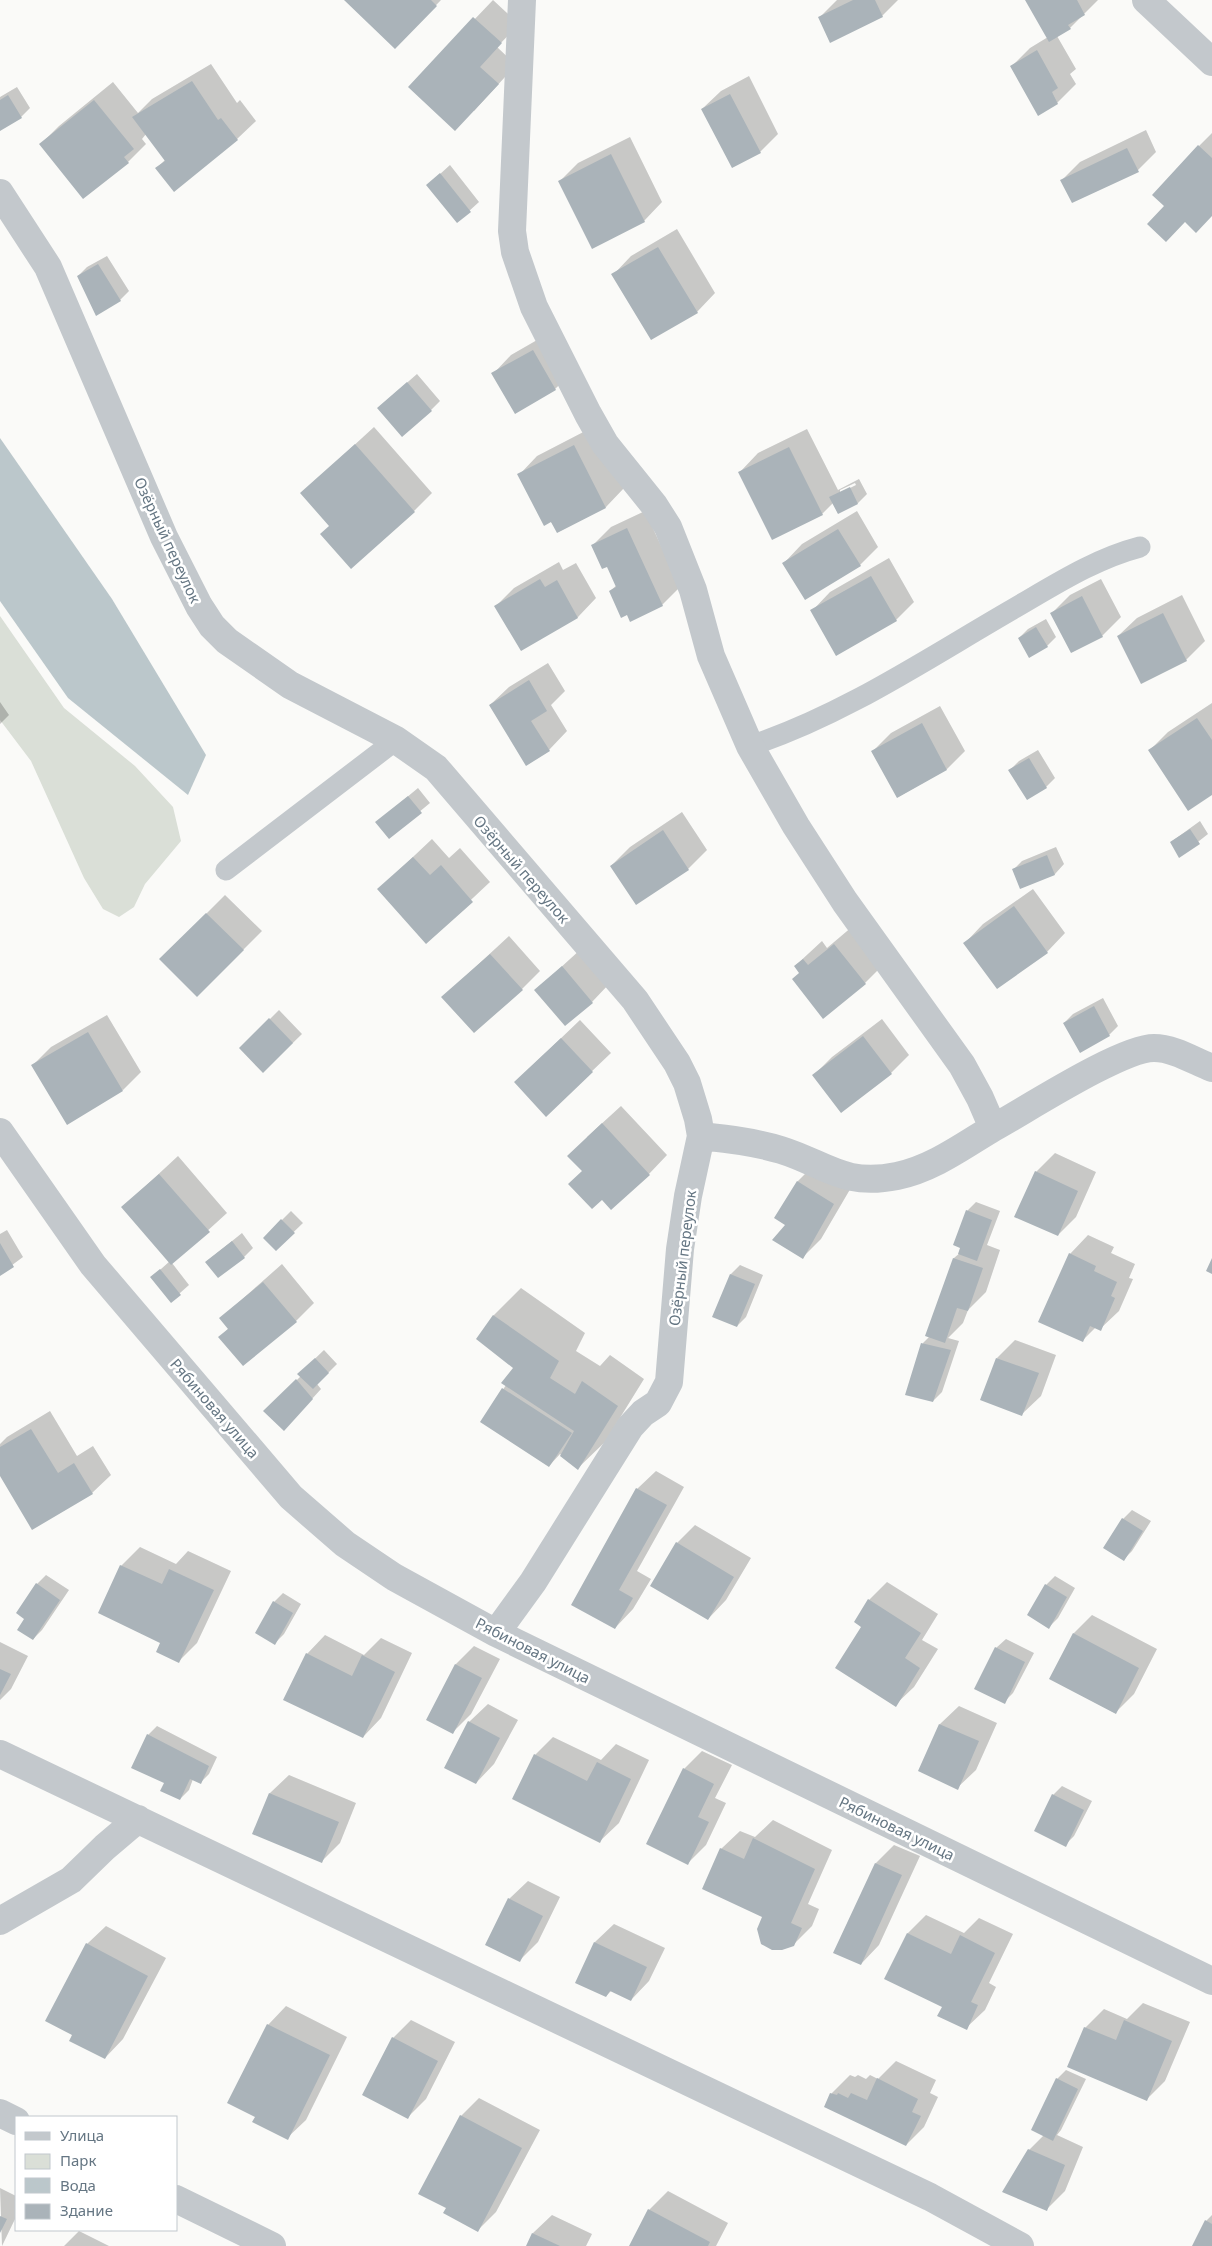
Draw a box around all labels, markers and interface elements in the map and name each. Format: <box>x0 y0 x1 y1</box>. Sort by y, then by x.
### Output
street label: Озёрный переулок <box>130 474 206 606</box>
street label: Озёрный переулок <box>470 811 574 927</box>
street label: Озёрный переулок <box>664 1189 700 1327</box>
street label: Рябиновая улица <box>166 1354 264 1462</box>
street label: Рябиновая улица <box>472 1613 594 1687</box>
street label: Рябиновая улица <box>836 1791 958 1865</box>
legend <box>15 2116 178 2231</box>
text: Улица <box>60 2125 104 2145</box>
text: Парк <box>60 2150 96 2170</box>
text: Вода <box>60 2175 96 2195</box>
text: Здание <box>60 2200 113 2220</box>

